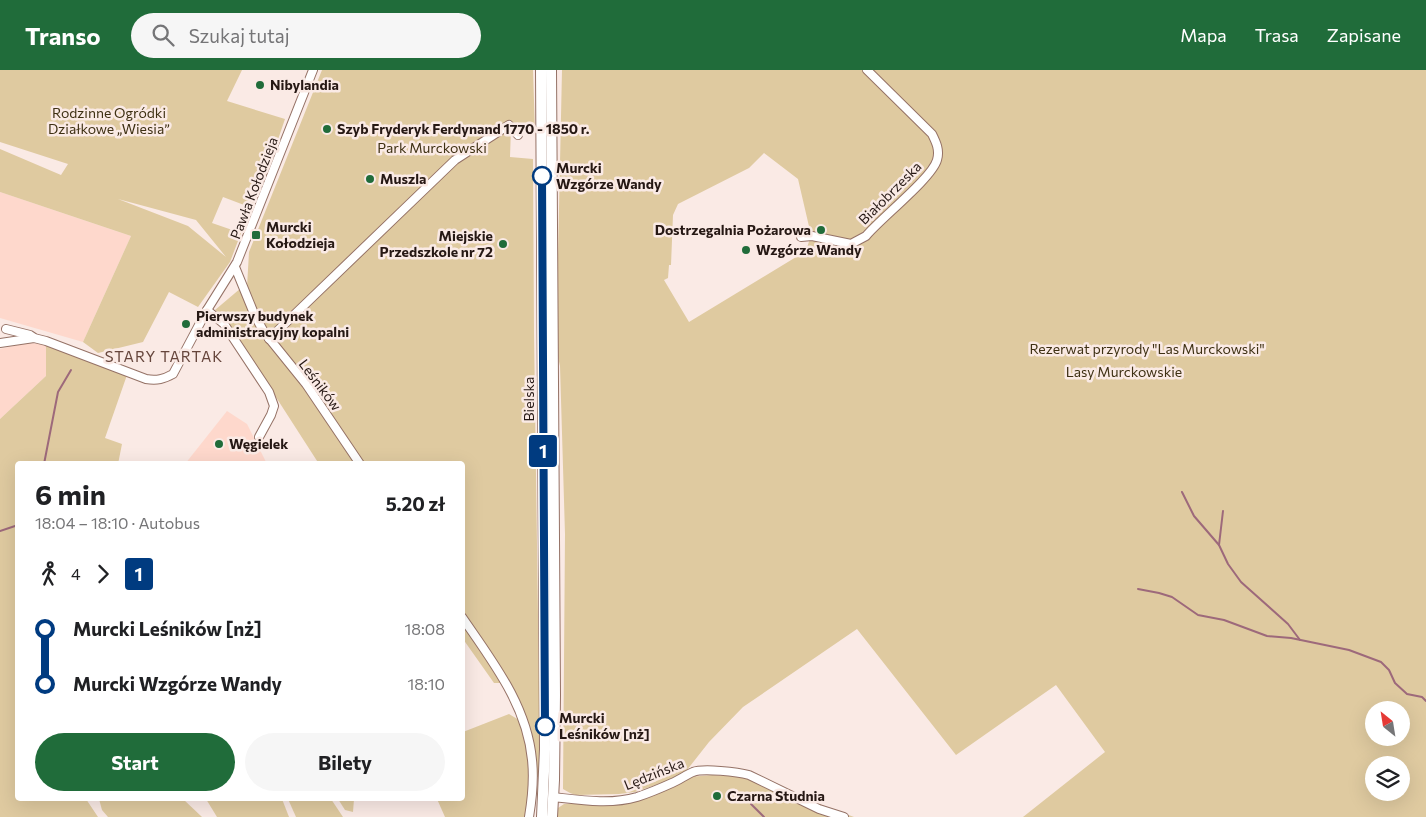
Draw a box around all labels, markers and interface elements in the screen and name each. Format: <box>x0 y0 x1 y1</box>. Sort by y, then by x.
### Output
search box <box>131 13 481 58</box>
text: Transo <box>25 21 101 50</box>
icon: search <box>149 21 177 49</box>
text: Szukaj tutaj <box>189 24 290 47</box>
text: Mapa <box>1180 24 1227 46</box>
text: Trasa <box>1255 24 1299 46</box>
text: Zapisane <box>1327 24 1401 46</box>
place label: Nibylandia <box>270 76 339 93</box>
marker: Nibylandia <box>254 79 266 91</box>
park label: Rodzinne Ogródki Działkowe „Wiesia” <box>48 104 170 137</box>
place label: Szyb Fryderyk Ferdynand 1770 - 1850 r. <box>337 120 590 137</box>
marker: Szyb Fryderyk Ferdynand 1770 - 1850 r. <box>321 123 333 135</box>
street label: Pawła Kołodzieja <box>226 134 281 241</box>
park label: Park Murckowski <box>377 139 487 156</box>
street label: Białobrzeska <box>855 158 925 228</box>
place label: Murcki Wzgórze Wandy <box>556 159 662 192</box>
marker: Murcki Wzgórze Wandy <box>532 166 552 186</box>
place label: Muszla <box>380 170 426 187</box>
marker: Muszla <box>364 173 376 185</box>
place label: Murcki Kołodzieja <box>266 218 335 251</box>
place label: Dostrzegalnia Pożarowa <box>655 221 811 238</box>
marker: Dostrzegalnia Pożarowa <box>815 224 827 236</box>
place label: Miejskie Przedszkole nr 72 <box>380 227 493 260</box>
marker: Murcki Kołodzieja <box>250 229 262 241</box>
marker: Miejskie Przedszkole nr 72 <box>497 238 509 250</box>
place label: Wzgórze Wandy <box>756 241 862 258</box>
marker: Wzgórze Wandy <box>740 244 752 256</box>
place label: Pierwszy budynek administracyjny kopalni <box>196 307 349 340</box>
marker: Pierwszy budynek administracyjny kopalni <box>180 318 192 330</box>
park label: Rezerwat przyrody "Las Murckowski" <box>1029 340 1265 357</box>
district label: STARY TARTAK <box>105 347 223 365</box>
street label: Leśników <box>296 356 345 414</box>
park label: Lasy Murckowskie <box>1066 363 1182 380</box>
street label: Bielska <box>520 377 537 421</box>
place label: Węgielek <box>229 435 288 452</box>
line badge: 1 <box>527 435 559 467</box>
marker: Węgielek <box>213 438 225 450</box>
text: 1 <box>539 440 547 462</box>
text: 6 min <box>35 477 106 511</box>
text: 5.20 zł <box>386 492 445 515</box>
text: 18:04 – 18:10 · Autobus <box>35 513 200 532</box>
icon: walk <box>35 560 63 588</box>
icon: forward <box>89 560 117 588</box>
text: 1 <box>135 563 143 585</box>
text: 4 <box>71 564 81 583</box>
text: Murcki Leśników [nż] <box>73 617 262 640</box>
text: 18:08 <box>405 619 445 638</box>
text: Murcki Wzgórze Wandy <box>73 672 282 695</box>
text: 18:10 <box>407 674 445 693</box>
north arrow <box>1365 701 1410 746</box>
map controls <box>1365 701 1410 801</box>
place label: Murcki Leśników [nż] <box>559 709 650 742</box>
marker: Murcki Leśników [nż] <box>535 716 555 736</box>
button: Start <box>35 733 235 791</box>
button: Bilety <box>245 733 445 791</box>
street label: Lędzińska <box>621 754 686 793</box>
button: layers <box>1365 756 1410 801</box>
place label: Czarna Studnia <box>727 787 825 804</box>
marker: Czarna Studnia <box>711 790 723 802</box>

